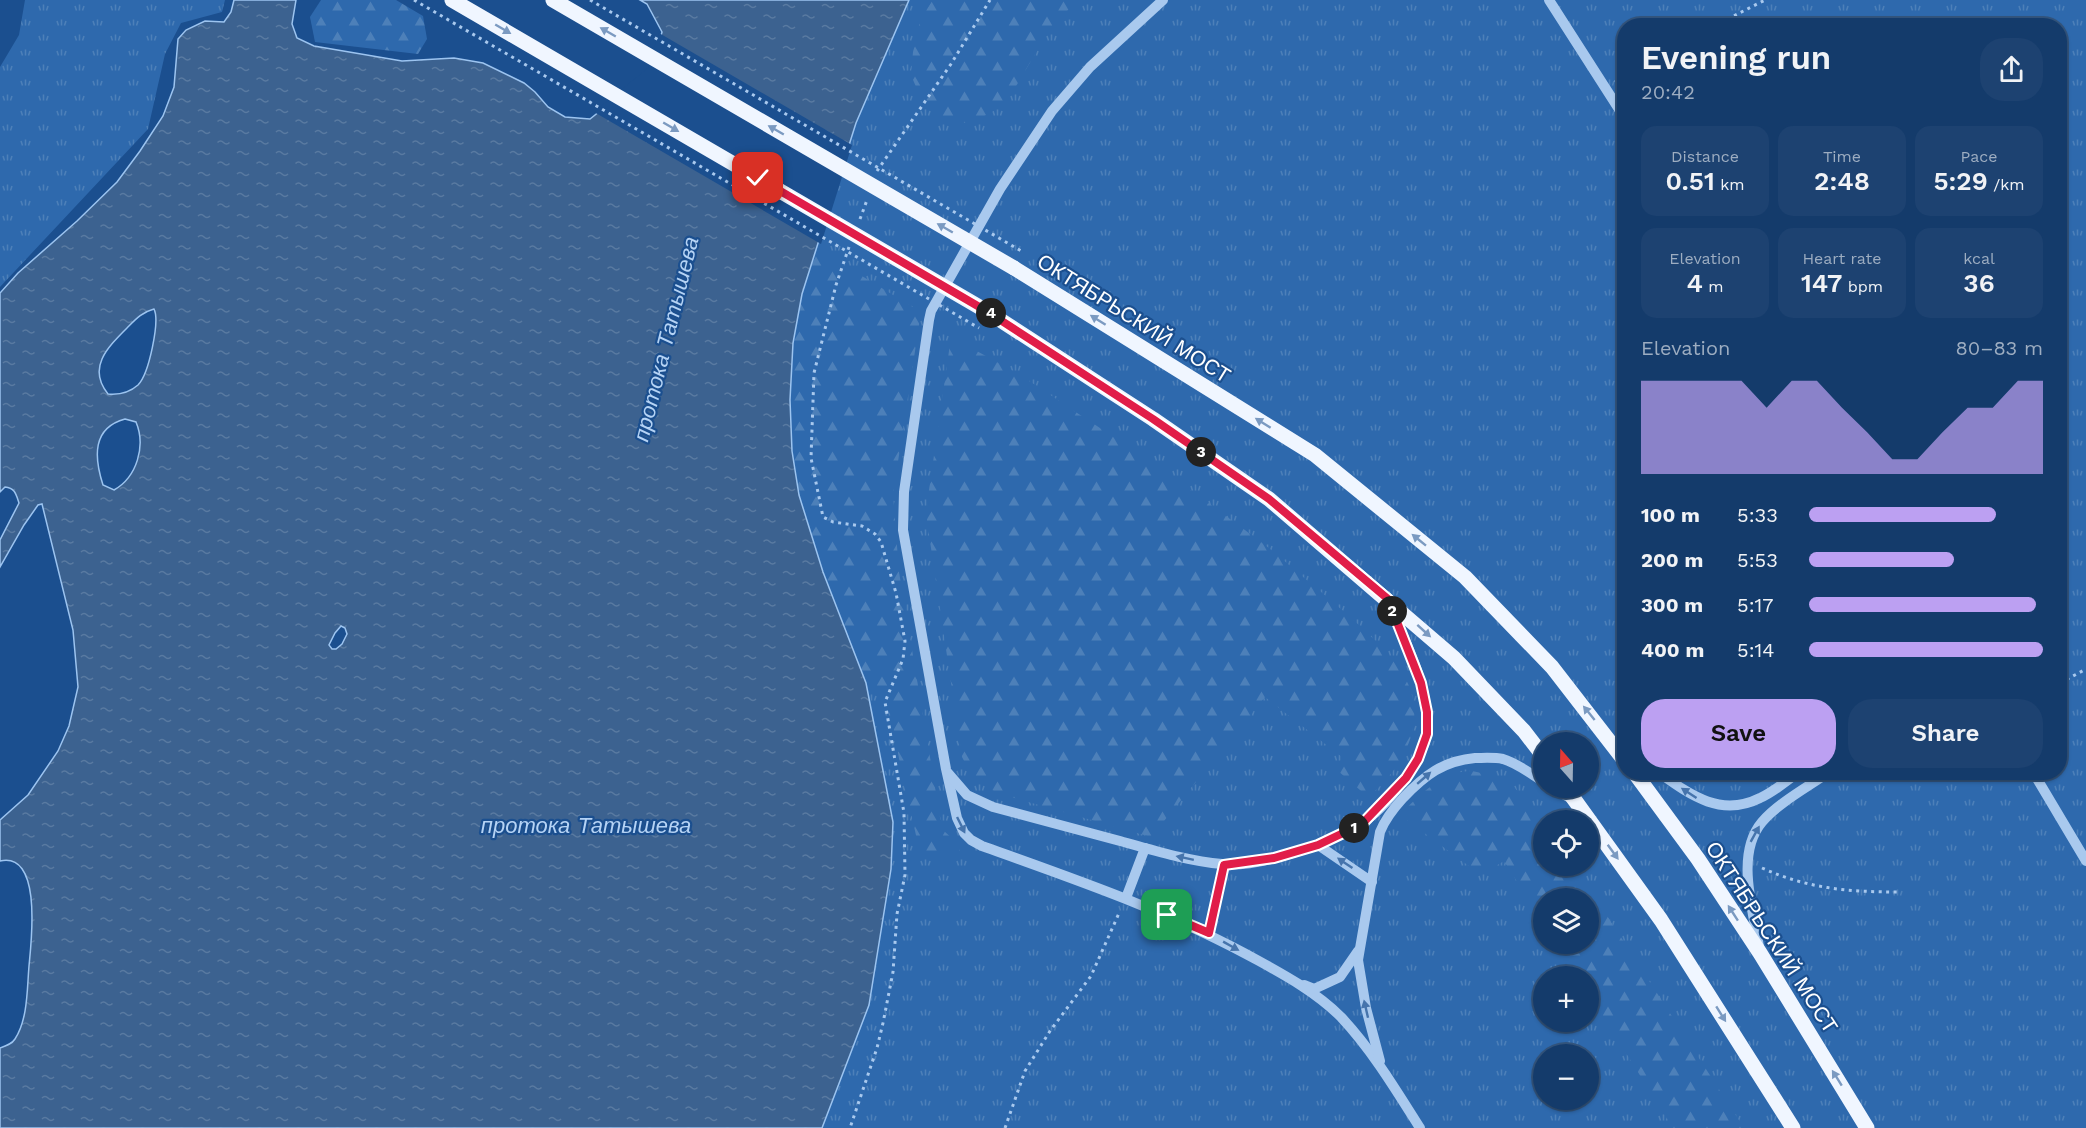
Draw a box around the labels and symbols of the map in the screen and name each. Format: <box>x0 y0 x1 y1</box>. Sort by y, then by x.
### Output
one-way arrow <box>494 24 511 34</box>
one-way arrow <box>599 27 616 37</box>
one-way arrow <box>663 122 679 133</box>
one-way arrow <box>767 125 784 135</box>
pin <box>732 152 783 203</box>
one-way arrow <box>936 223 953 233</box>
water label: протока Татышева <box>628 234 704 444</box>
street label: ОКТЯБРЬСКИЙ МОСТ <box>1033 248 1235 388</box>
pin: 4 <box>976 298 1006 328</box>
one-way arrow <box>1090 315 1106 326</box>
one-way arrow <box>1255 418 1271 429</box>
pin: 3 <box>1186 437 1216 467</box>
one-way arrow <box>1411 534 1427 547</box>
pin: 2 <box>1377 596 1407 626</box>
one-way arrow <box>1416 624 1431 637</box>
one-way arrow <box>1583 706 1595 721</box>
north arrow <box>1533 732 1599 798</box>
one-way arrow <box>1416 772 1431 785</box>
one-way arrow <box>1681 788 1697 799</box>
water label: протока Татышева <box>481 813 691 838</box>
pin: 1 <box>1339 813 1369 843</box>
one-way arrow <box>955 816 965 834</box>
one-way arrow <box>1750 825 1760 842</box>
street label: ОКТЯБРЬСКИЙ МОСТ <box>1701 837 1843 1037</box>
one-way arrow <box>1607 843 1619 859</box>
one-way arrow <box>1176 853 1195 862</box>
one-way arrow <box>1337 857 1353 869</box>
pin <box>1141 889 1192 940</box>
one-way arrow <box>1728 905 1739 921</box>
one-way arrow <box>1223 941 1240 951</box>
one-way arrow <box>1361 1000 1371 1019</box>
one-way arrow <box>1715 1006 1726 1022</box>
one-way arrow <box>1831 1070 1842 1086</box>

